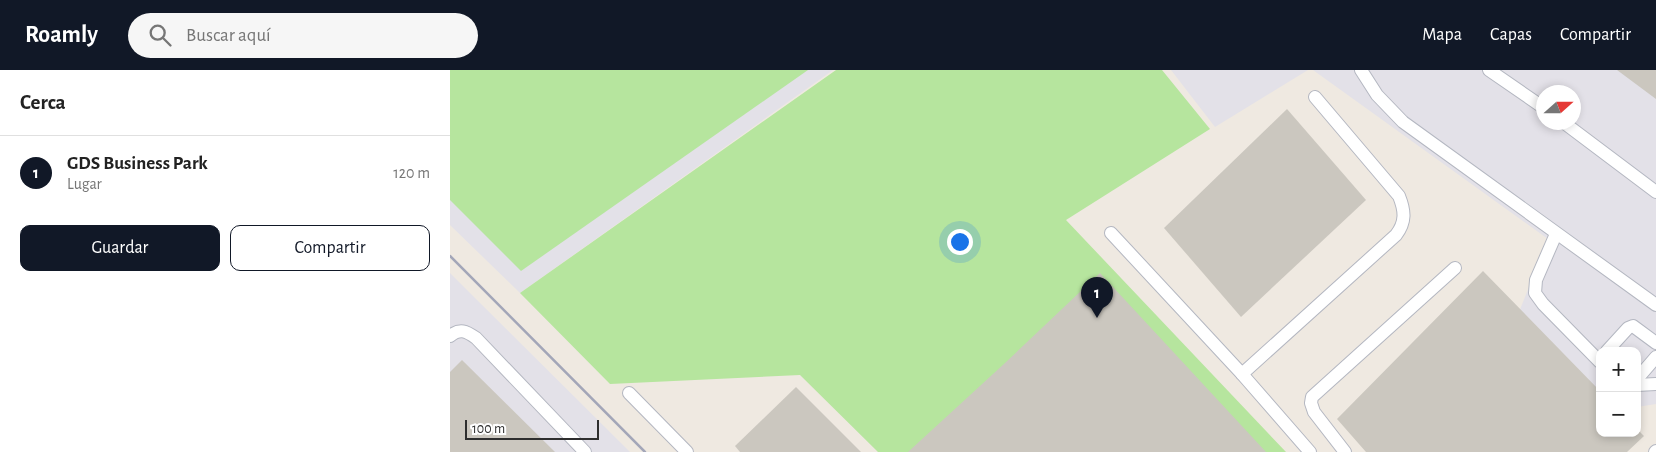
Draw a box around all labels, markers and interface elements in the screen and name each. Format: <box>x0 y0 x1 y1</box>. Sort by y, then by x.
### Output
search box <box>128 13 478 58</box>
icon: search <box>146 21 174 49</box>
text: Roamly <box>25 23 98 47</box>
text: Buscar aquí <box>186 26 271 45</box>
text: Mapa <box>1422 26 1462 44</box>
text: Capas <box>1490 26 1532 44</box>
text: Compartir <box>1560 26 1631 44</box>
north arrow <box>1536 85 1581 130</box>
text: Cerca <box>20 92 66 113</box>
text: GDS Business Park <box>67 154 208 173</box>
text: 1 <box>33 165 39 181</box>
text: 120 m <box>393 165 430 181</box>
text: Lugar <box>67 176 102 192</box>
button: Guardar <box>20 225 220 271</box>
button: Compartir <box>230 225 430 271</box>
your location <box>947 229 973 255</box>
pin: 1 <box>1081 277 1113 318</box>
map controls <box>1596 347 1641 437</box>
button: + <box>1596 347 1641 392</box>
button: − <box>1596 392 1641 437</box>
scale bar <box>465 417 599 440</box>
text: 100 m <box>472 422 505 436</box>

